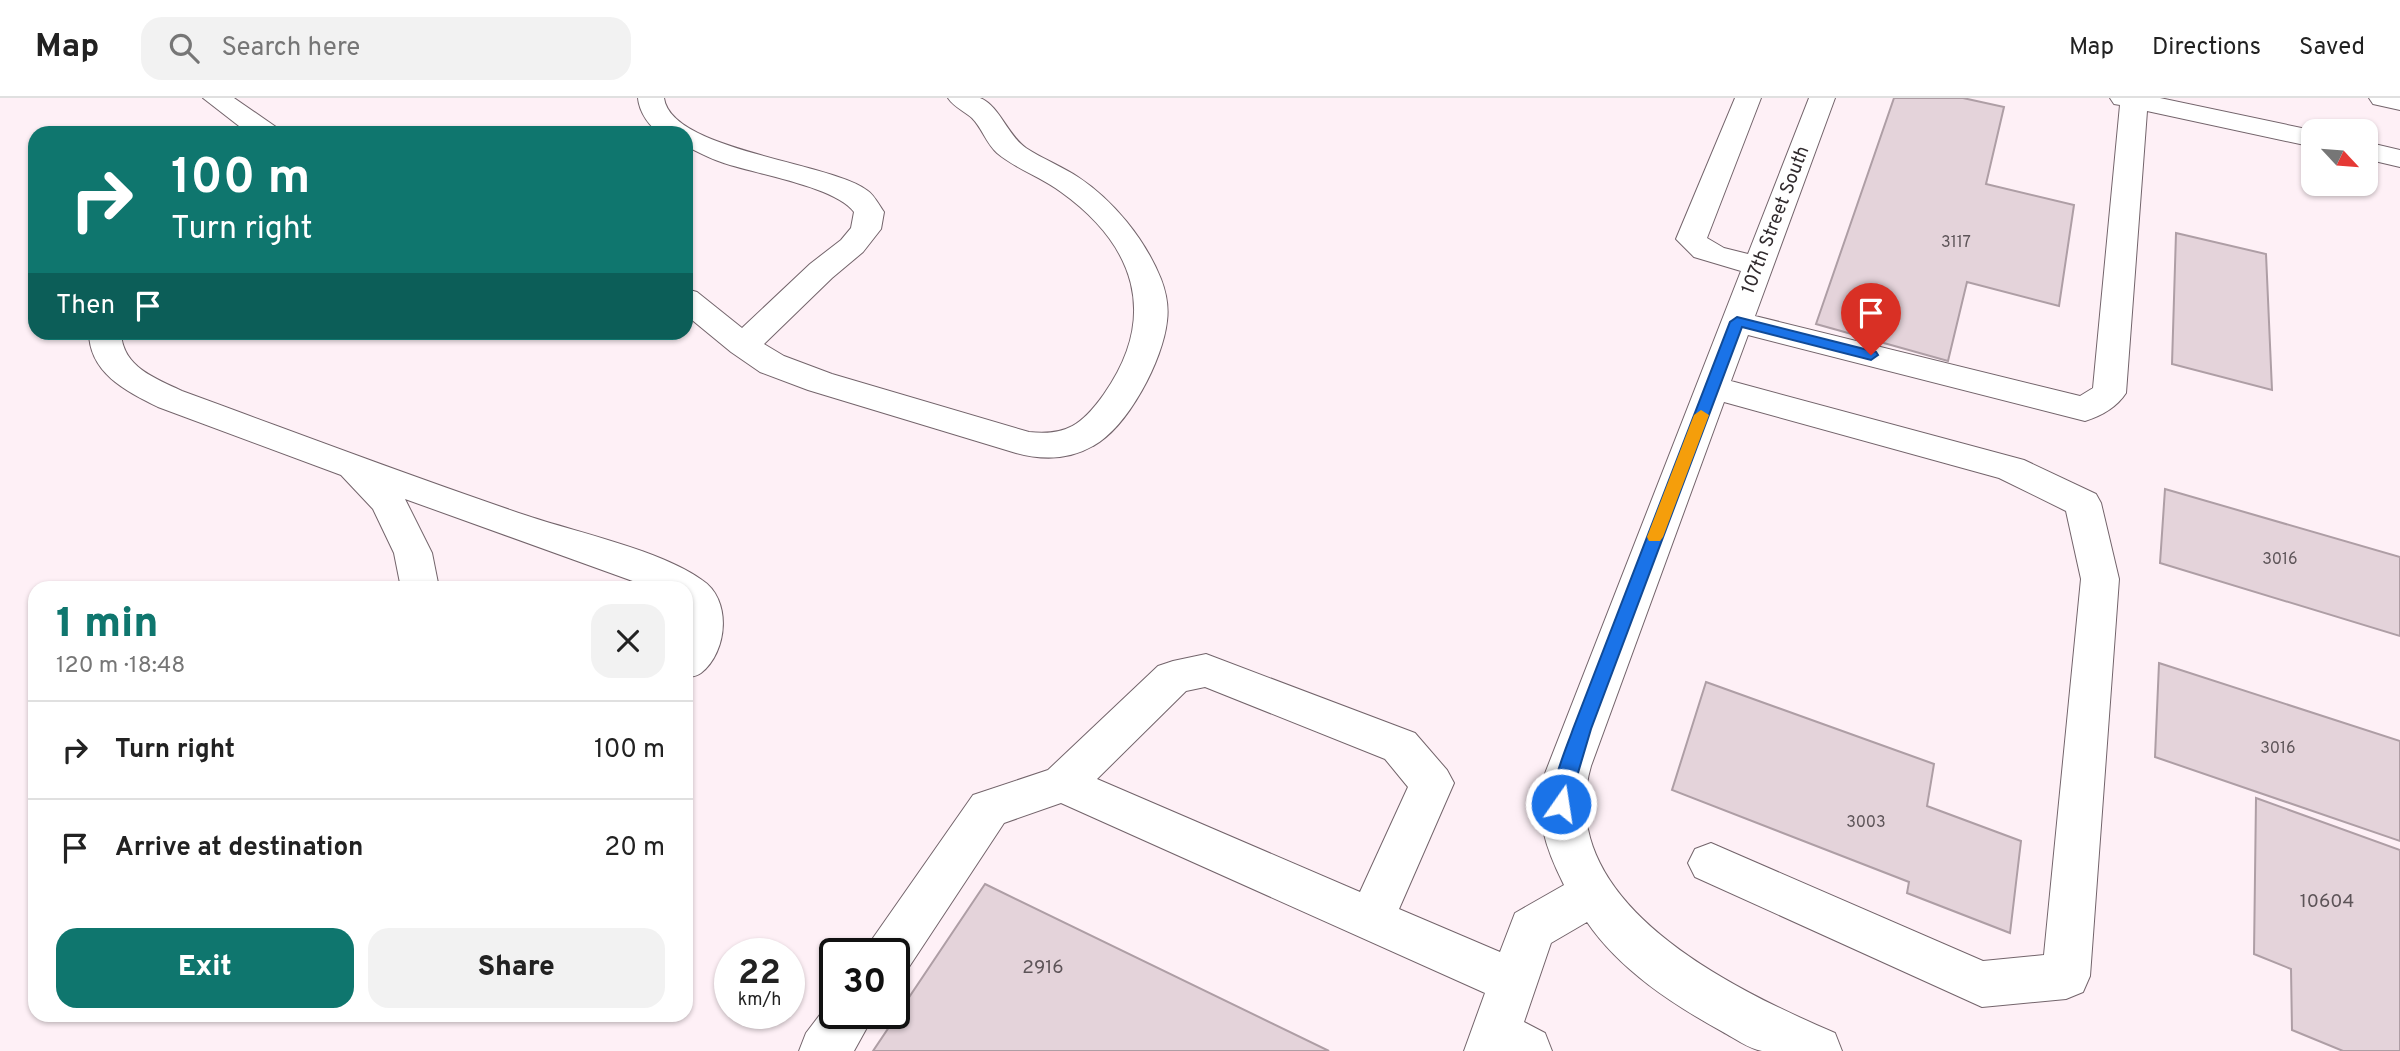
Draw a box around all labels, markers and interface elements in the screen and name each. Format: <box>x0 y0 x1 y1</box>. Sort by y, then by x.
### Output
search box <box>141 17 631 80</box>
text: Map <box>35 27 99 69</box>
icon: search <box>165 29 203 67</box>
text: Search here <box>221 32 360 65</box>
text: Map <box>2069 33 2114 63</box>
text: Directions <box>2152 33 2261 63</box>
text: Saved <box>2299 33 2365 63</box>
north arrow <box>2301 119 2378 196</box>
map controls <box>2301 119 2378 196</box>
street label: 107th Street South <box>1737 143 1815 297</box>
text: 100 m <box>171 149 310 211</box>
icon: right <box>56 154 147 245</box>
text: Turn right <box>171 210 313 250</box>
house number: 3117 <box>1941 233 1971 253</box>
pin <box>1841 283 1901 355</box>
icon: arrive <box>129 287 167 325</box>
text: Then <box>56 290 115 323</box>
icon: arrive <box>1852 294 1890 332</box>
house number: 3016 <box>2262 550 2298 570</box>
text: 1 min <box>56 599 159 652</box>
button: close <box>591 604 665 678</box>
text: 120 m · 18:48 <box>56 652 185 681</box>
icon: right <box>56 731 94 769</box>
text: Turn right <box>115 734 235 767</box>
text: 100 m <box>594 734 665 767</box>
house number: 3016 <box>2260 739 2296 759</box>
position arrow <box>1524 767 1598 841</box>
house number: 3003 <box>1846 813 1886 833</box>
icon: arrive <box>56 829 94 867</box>
text: Arrive at destination <box>115 832 363 865</box>
text: 20 m <box>604 832 665 865</box>
house number: 10604 <box>2300 890 2354 914</box>
button: Exit <box>56 928 354 1008</box>
button: Share <box>368 928 665 1008</box>
speed limit sign: 30 <box>819 938 910 1029</box>
text: 22 <box>738 952 781 996</box>
house number: 2916 <box>1022 956 1064 980</box>
text: km/h <box>738 989 781 1012</box>

